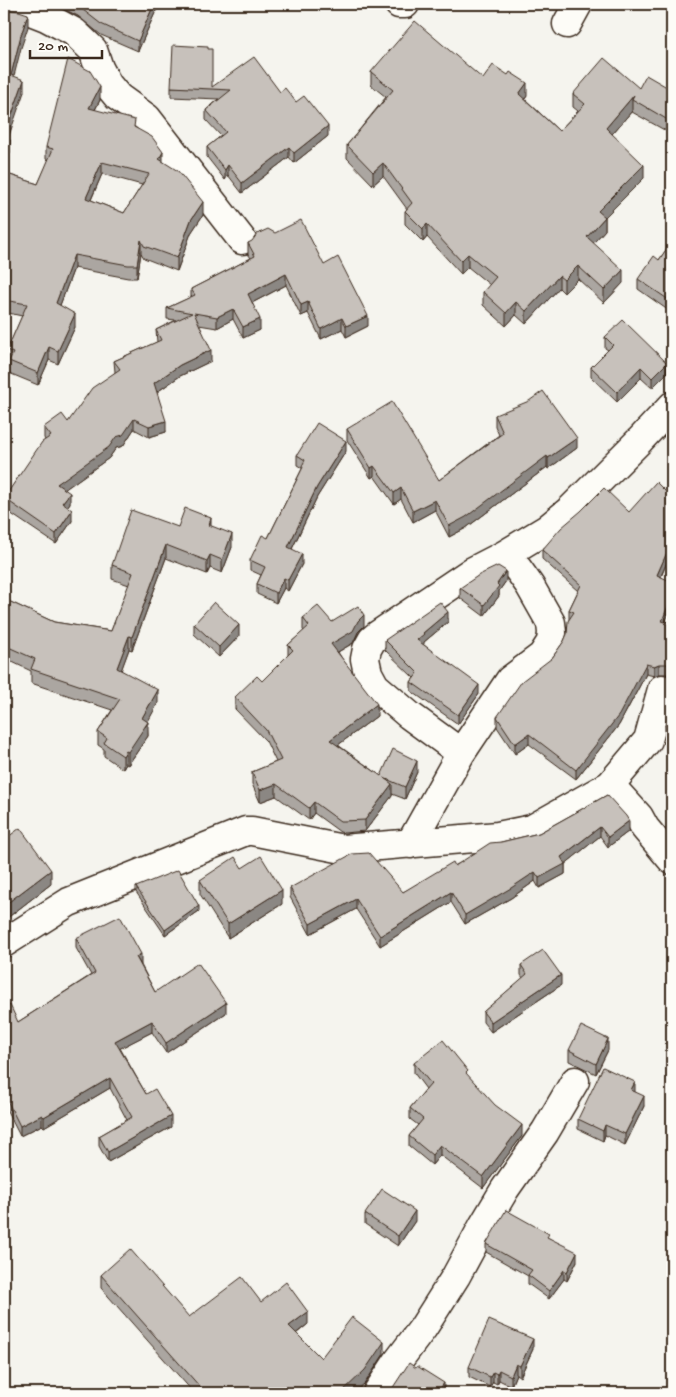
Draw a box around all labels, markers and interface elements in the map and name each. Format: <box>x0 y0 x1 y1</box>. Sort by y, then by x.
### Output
scale bar <box>30 28 102 60</box>
text: 20 m <box>38 38 68 56</box>

